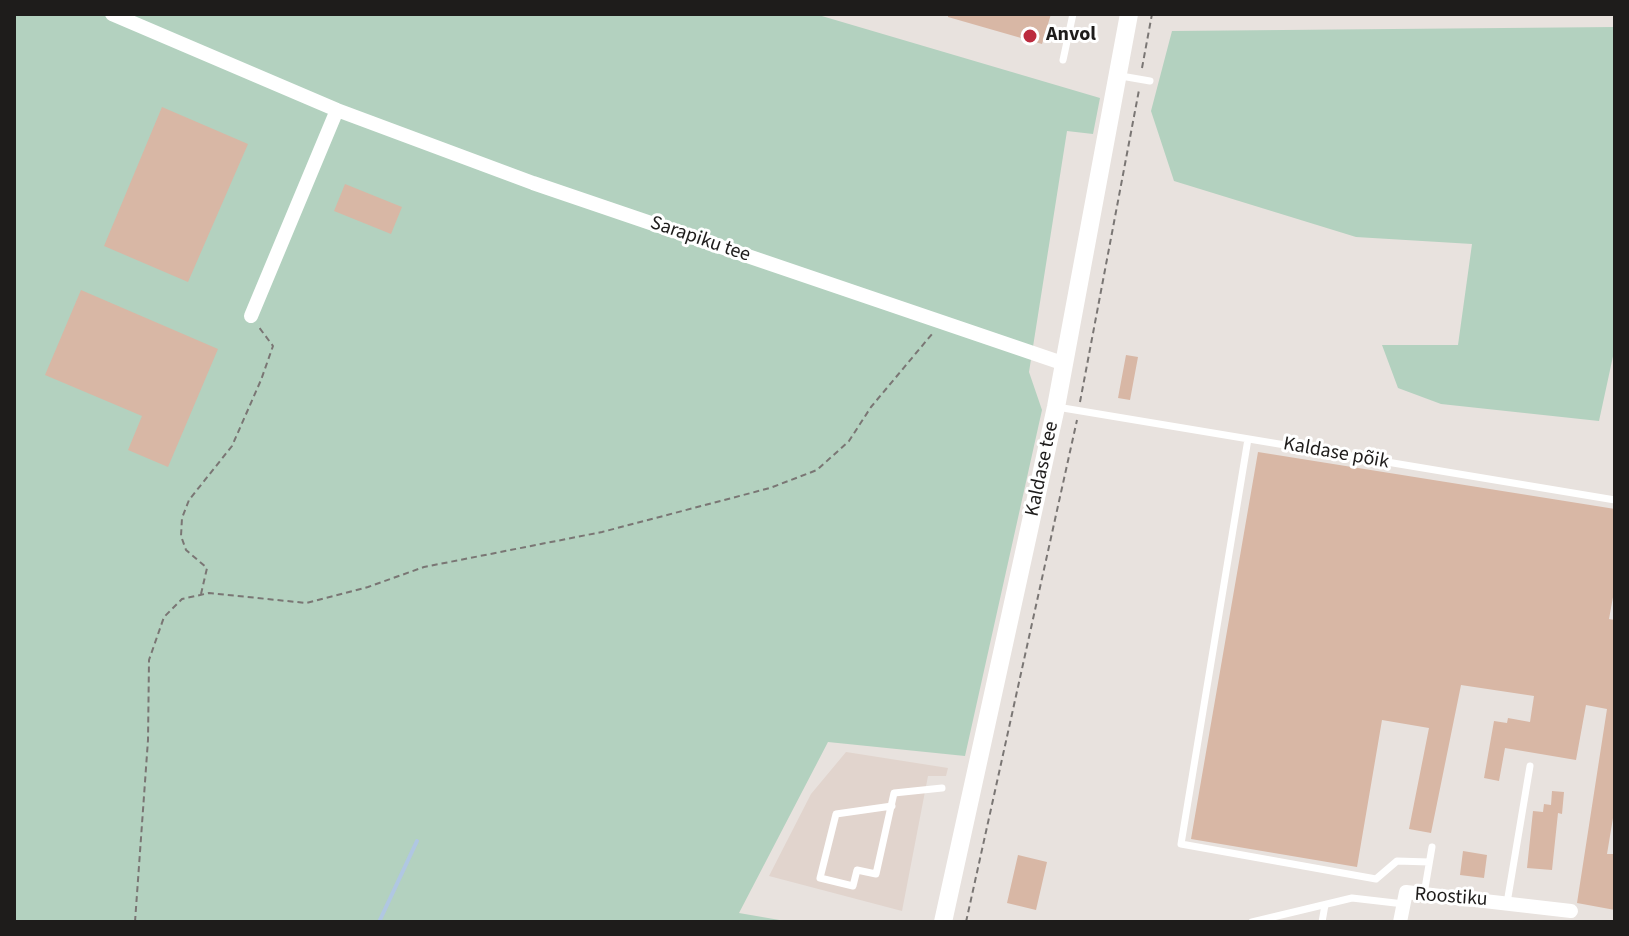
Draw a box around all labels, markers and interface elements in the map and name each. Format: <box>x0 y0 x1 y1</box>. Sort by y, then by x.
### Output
place label: Anvol <box>1046 24 1096 48</box>
marker: Anvol <box>1021 27 1039 45</box>
street label: Sarapiku tee <box>647 212 753 268</box>
street label: Kaldase tee <box>1021 419 1065 519</box>
street label: Kaldase põik <box>1281 433 1391 475</box>
street label: Roostiku <box>1414 883 1488 913</box>

